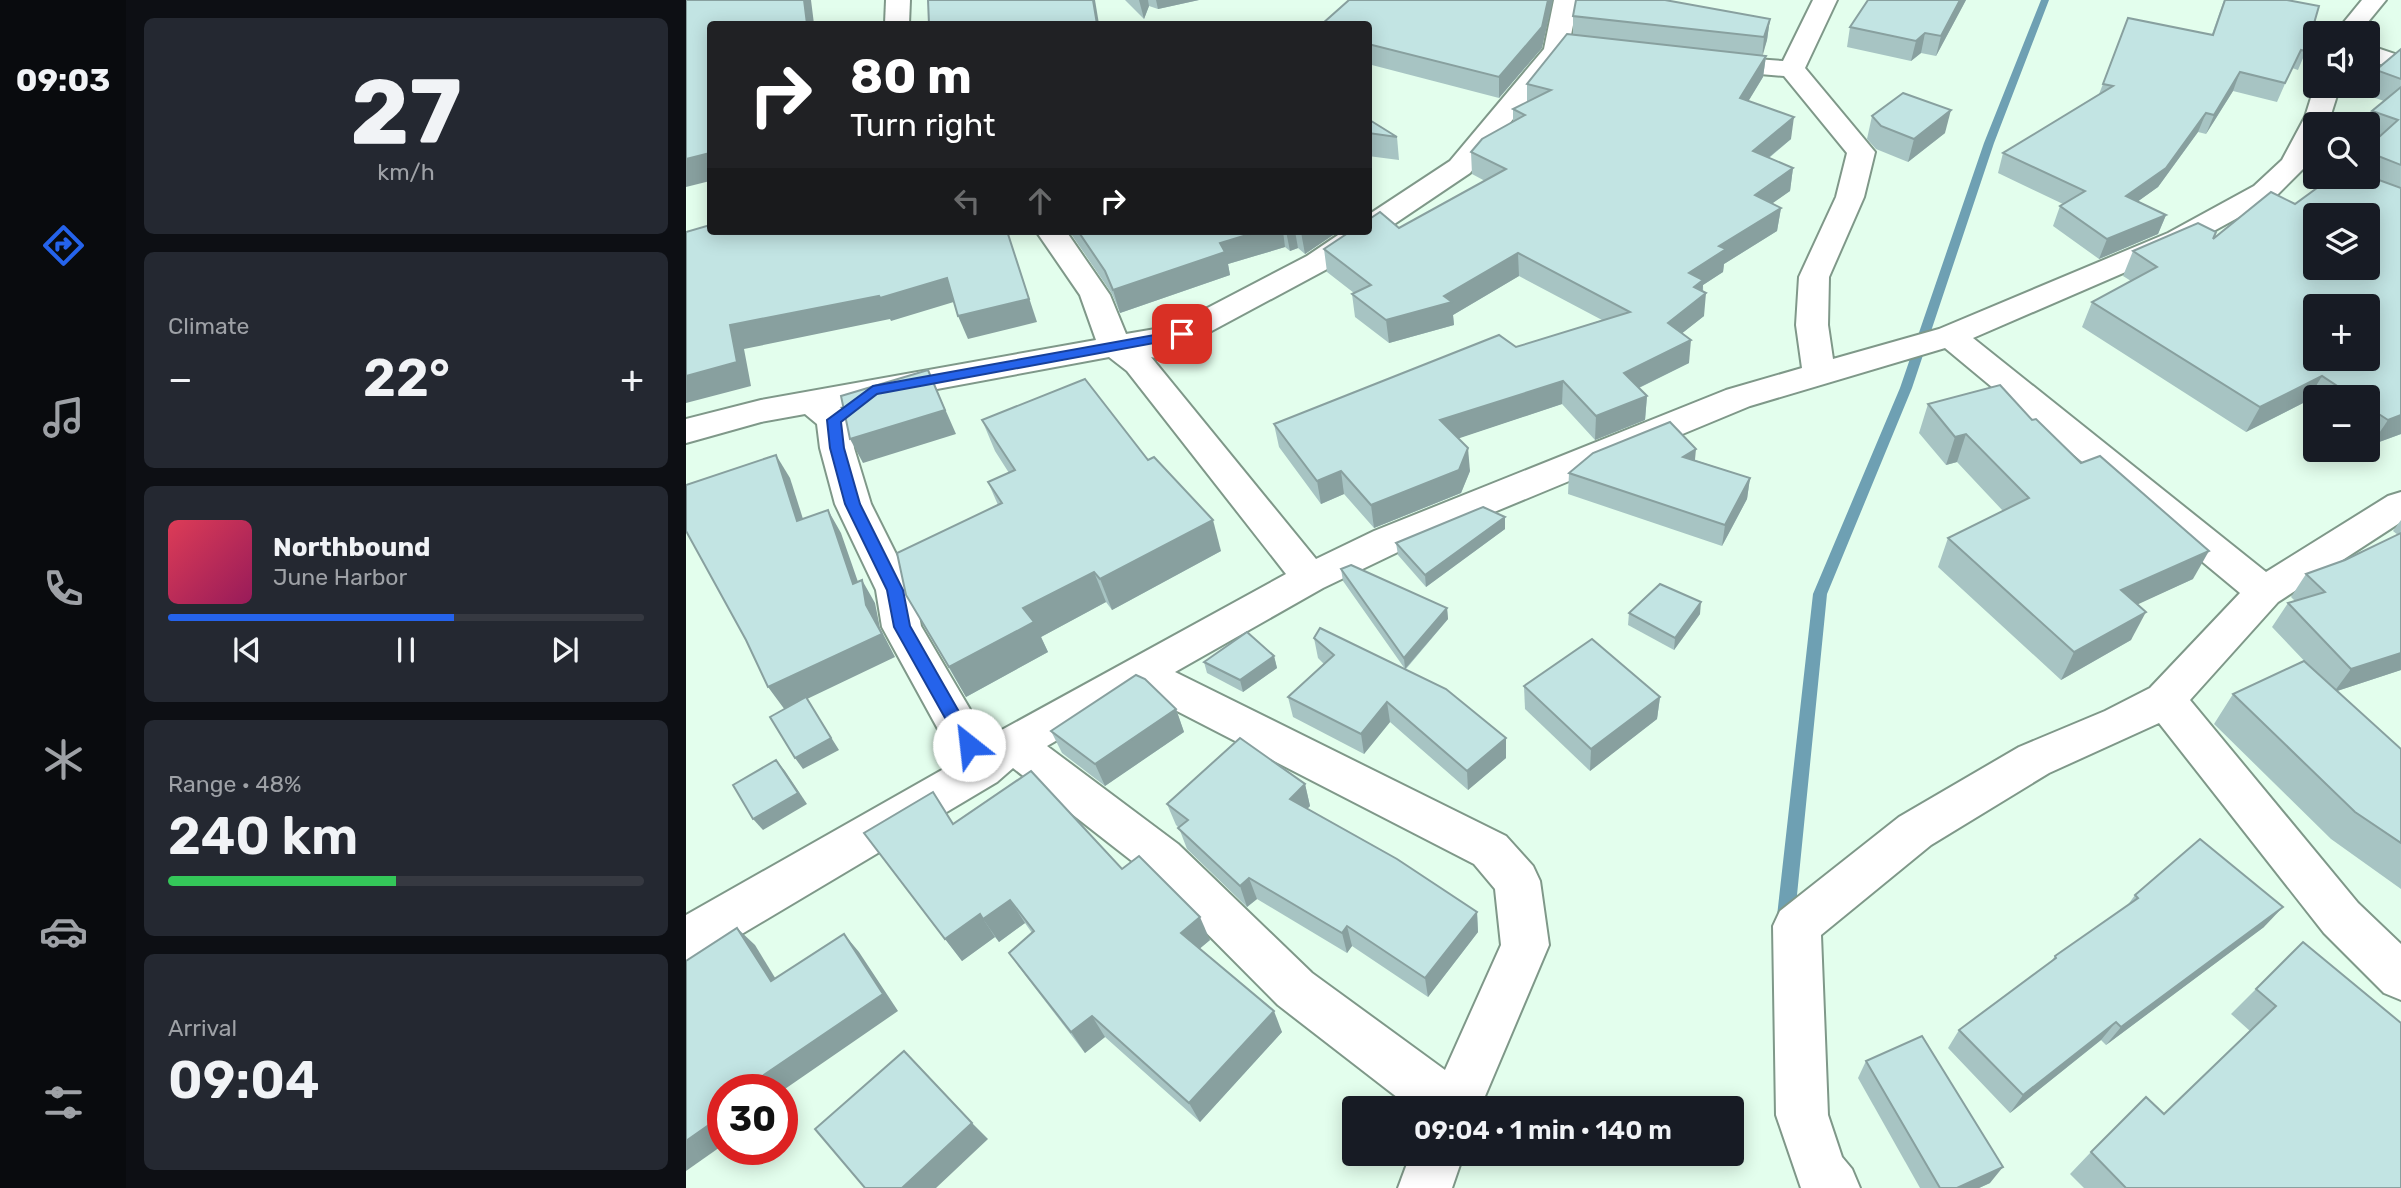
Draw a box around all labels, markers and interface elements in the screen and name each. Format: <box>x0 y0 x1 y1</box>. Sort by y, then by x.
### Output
map controls <box>2303 21 2380 462</box>
button: sound <box>2303 21 2380 98</box>
text: 80 m <box>850 47 972 105</box>
icon: right <box>735 49 826 140</box>
text: 27 <box>350 58 462 166</box>
text: 09:03 <box>16 61 110 99</box>
text: Turn right <box>850 106 995 144</box>
button: search <box>2303 112 2380 189</box>
text: km/h <box>377 158 435 186</box>
icon: left <box>948 182 986 220</box>
icon: ahead <box>1021 182 1059 220</box>
icon: right <box>1094 182 1132 220</box>
button: layers <box>2303 203 2380 280</box>
icon: directions <box>39 221 88 270</box>
button: + <box>2303 294 2380 371</box>
pin <box>1152 304 1212 364</box>
text: Climate <box>168 312 249 340</box>
icon: arrive <box>1163 315 1201 353</box>
text: 22° <box>363 347 450 409</box>
text: − <box>168 356 193 402</box>
text: + <box>620 356 644 402</box>
button: − <box>2303 385 2380 462</box>
icon: music <box>39 393 88 442</box>
text: Northbound <box>273 532 431 563</box>
text: June Harbor <box>273 563 407 591</box>
icon: phone <box>39 564 88 613</box>
icon: previous <box>228 631 266 669</box>
icon: pause <box>387 631 425 669</box>
icon: next <box>546 631 584 669</box>
position arrow <box>932 708 1006 782</box>
icon: climate <box>39 735 88 784</box>
text: Range · 48% <box>168 770 302 798</box>
text: 240 km <box>168 805 358 867</box>
icon: car <box>39 907 88 956</box>
text: Arrival <box>168 1014 237 1042</box>
text: 09:04 <box>168 1049 320 1111</box>
speed limit sign: 30 <box>707 1074 798 1165</box>
icon: filters <box>39 1078 88 1127</box>
text: 09:04 · 1 min · 140 m <box>1414 1115 1672 1146</box>

